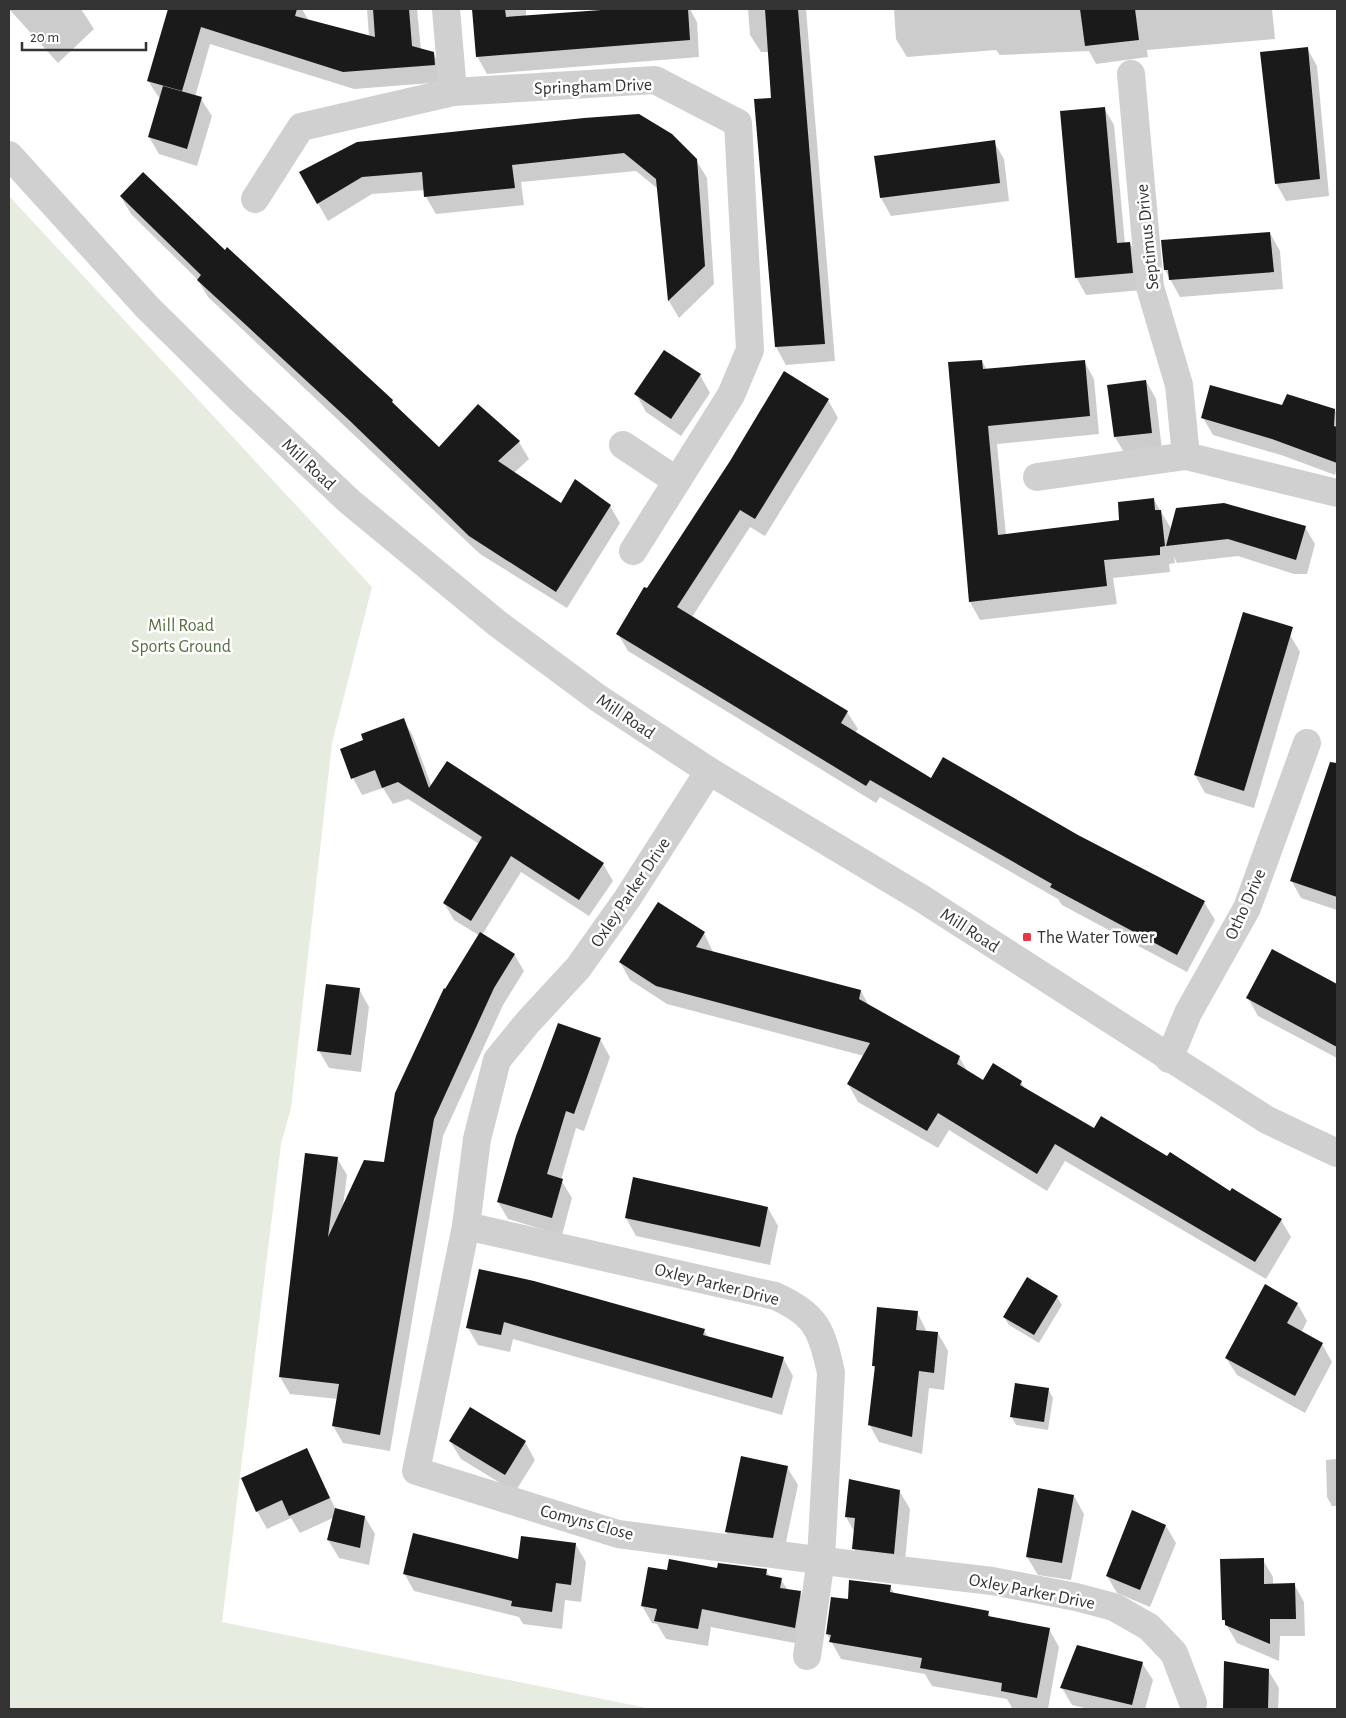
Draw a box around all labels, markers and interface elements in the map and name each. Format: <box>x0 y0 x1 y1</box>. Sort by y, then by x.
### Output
scale bar <box>22 20 146 52</box>
text: 20 m <box>30 30 59 45</box>
street label: Springham Drive <box>534 76 652 98</box>
street label: Septimus Drive <box>1133 183 1163 291</box>
street label: Mill Road <box>278 436 339 494</box>
park label: Mill Road Sports Ground <box>131 617 231 656</box>
street label: Mill Road <box>593 691 658 743</box>
street label: Oxley Parker Drive <box>588 834 674 951</box>
street label: Otho Drive <box>1222 866 1270 943</box>
street label: Mill Road <box>937 905 1002 956</box>
place label: The Water Tower <box>1037 929 1155 947</box>
marker: The Water Tower <box>1021 931 1033 943</box>
street label: Oxley Parker Drive <box>652 1261 781 1309</box>
street label: Comyns Close <box>538 1502 635 1544</box>
street label: Oxley Parker Drive <box>967 1571 1096 1613</box>

